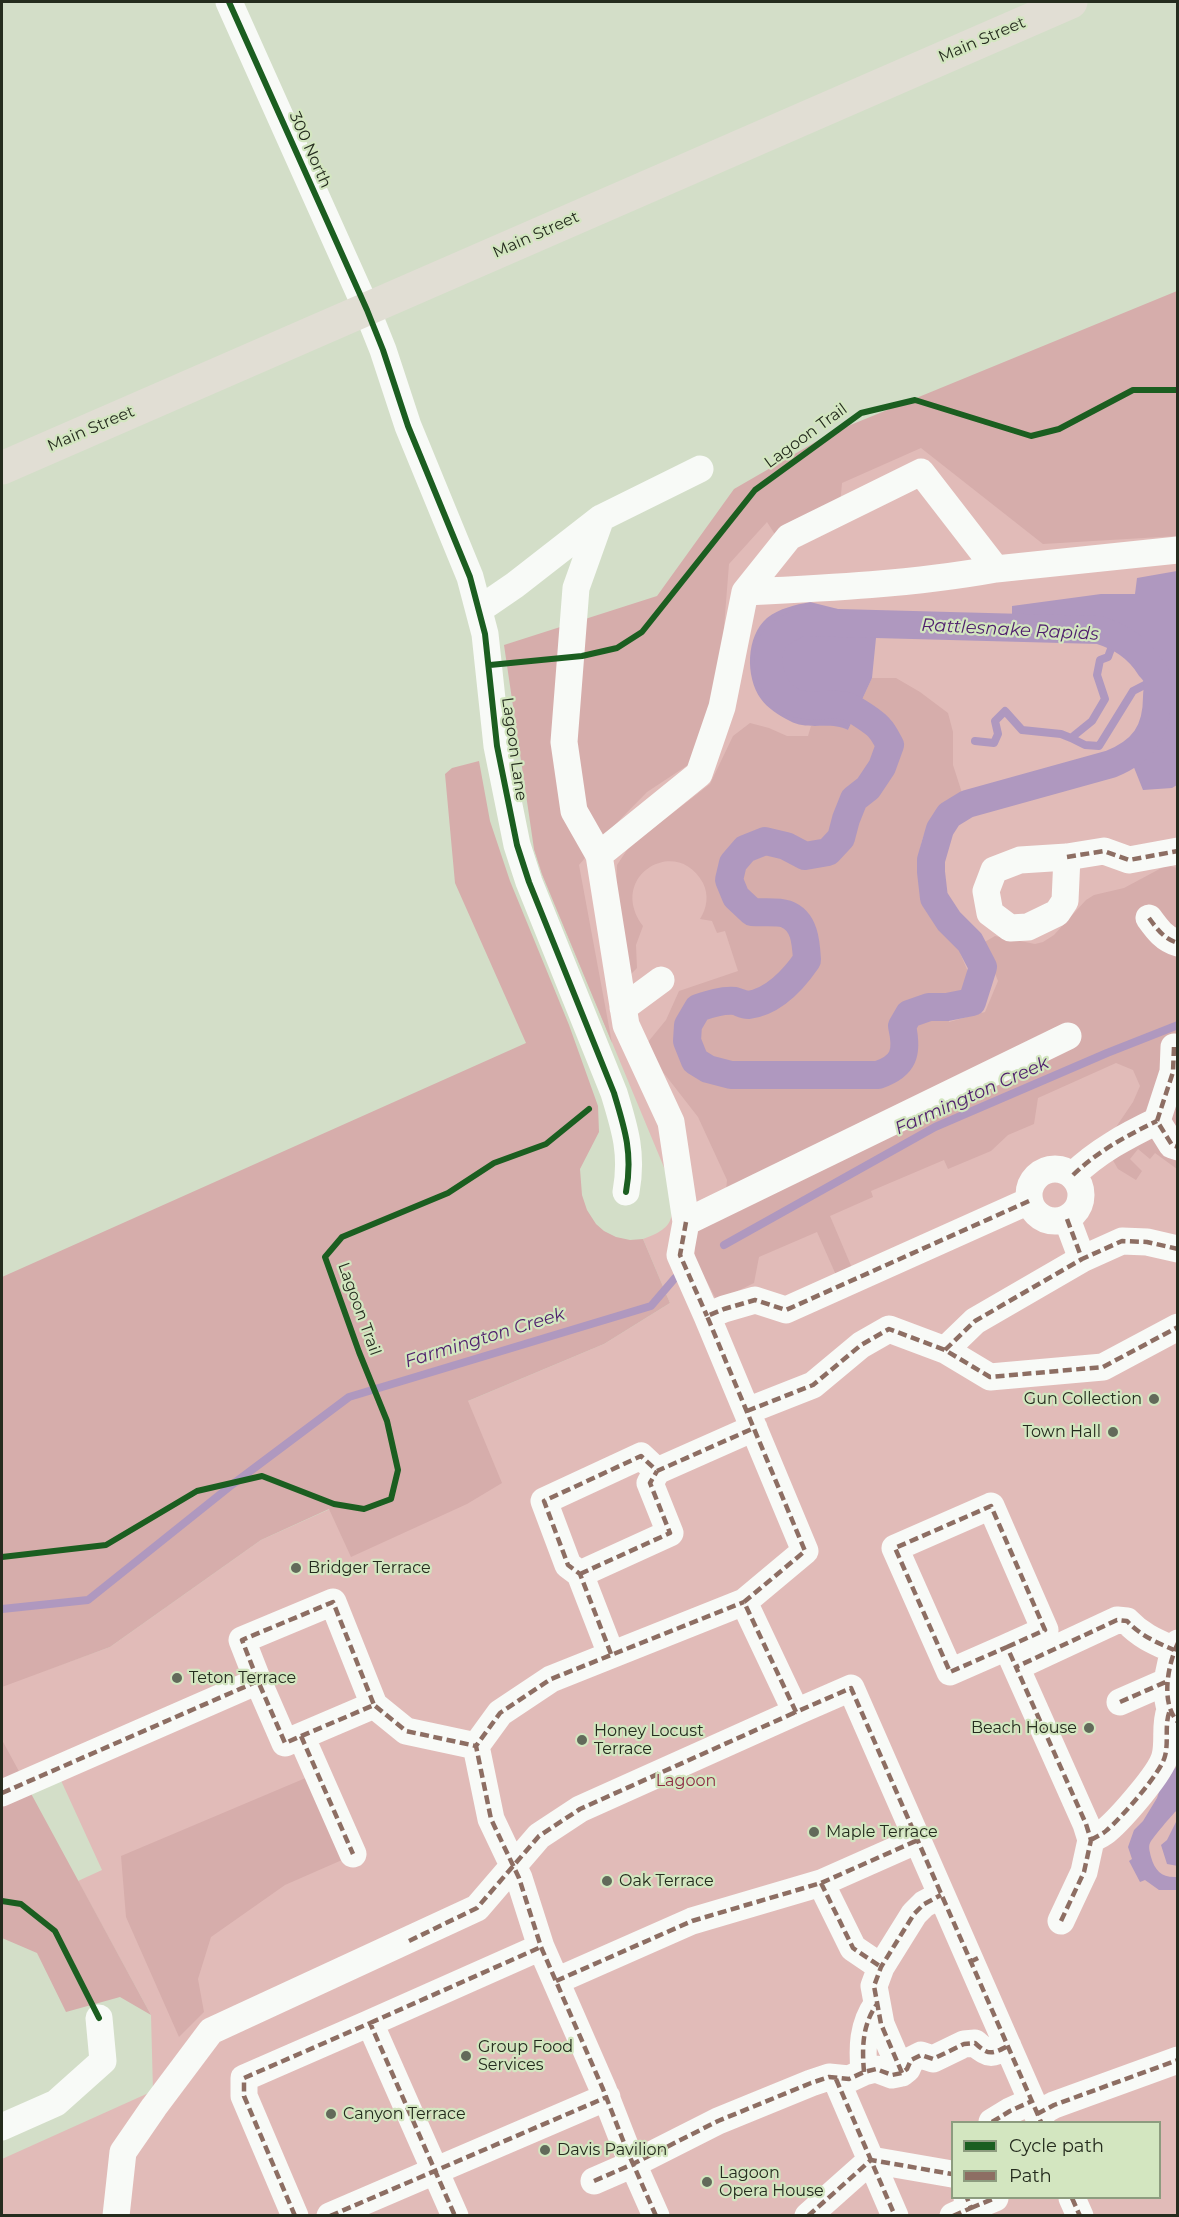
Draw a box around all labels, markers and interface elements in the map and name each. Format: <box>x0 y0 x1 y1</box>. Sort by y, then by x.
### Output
street label: Main Street <box>936 13 1028 67</box>
street label: 300 North <box>285 109 335 191</box>
street label: Main Street <box>490 207 582 263</box>
street label: Lagoon Trail <box>761 400 851 472</box>
street label: Main Street <box>45 402 137 456</box>
water label: Rattlesnake Rapids <box>921 615 1099 645</box>
street label: Lagoon Lane <box>497 696 531 802</box>
water label: Farmington Creek <box>892 1052 1052 1140</box>
street label: Lagoon Trail <box>333 1260 385 1358</box>
water label: Farmington Creek <box>402 1303 568 1373</box>
place label: Gun Collection <box>1024 1389 1142 1409</box>
marker: Gun Collection <box>1147 1392 1161 1406</box>
place label: Town Hall <box>1023 1422 1101 1442</box>
marker: Town Hall <box>1106 1425 1120 1439</box>
place label: Bridger Terrace <box>308 1558 431 1578</box>
marker: Bridger Terrace <box>289 1561 303 1575</box>
place label: Teton Terrace <box>189 1668 296 1688</box>
marker: Teton Terrace <box>170 1671 184 1685</box>
place label: Beach House <box>971 1718 1077 1738</box>
place label: Honey Locust Terrace <box>594 1721 704 1759</box>
marker: Beach House <box>1082 1721 1096 1735</box>
marker: Honey Locust Terrace <box>575 1733 589 1747</box>
park label: Lagoon <box>656 1771 716 1791</box>
place label: Maple Terrace <box>826 1822 938 1842</box>
marker: Maple Terrace <box>807 1825 821 1839</box>
place label: Oak Terrace <box>619 1871 714 1891</box>
marker: Oak Terrace <box>600 1874 614 1888</box>
place label: Group Food Services <box>478 2037 573 2075</box>
marker: Group Food Services <box>459 2049 473 2063</box>
place label: Canyon Terrace <box>343 2104 466 2124</box>
marker: Canyon Terrace <box>324 2107 338 2121</box>
legend <box>951 2121 1161 2199</box>
text: Cycle path <box>1009 2135 1104 2157</box>
place label: Davis Pavilion <box>557 2140 667 2160</box>
marker: Davis Pavilion <box>538 2143 552 2157</box>
place label: Lagoon Opera House <box>719 2163 824 2201</box>
text: Path <box>1009 2165 1052 2187</box>
marker: Lagoon Opera House <box>700 2175 714 2189</box>

